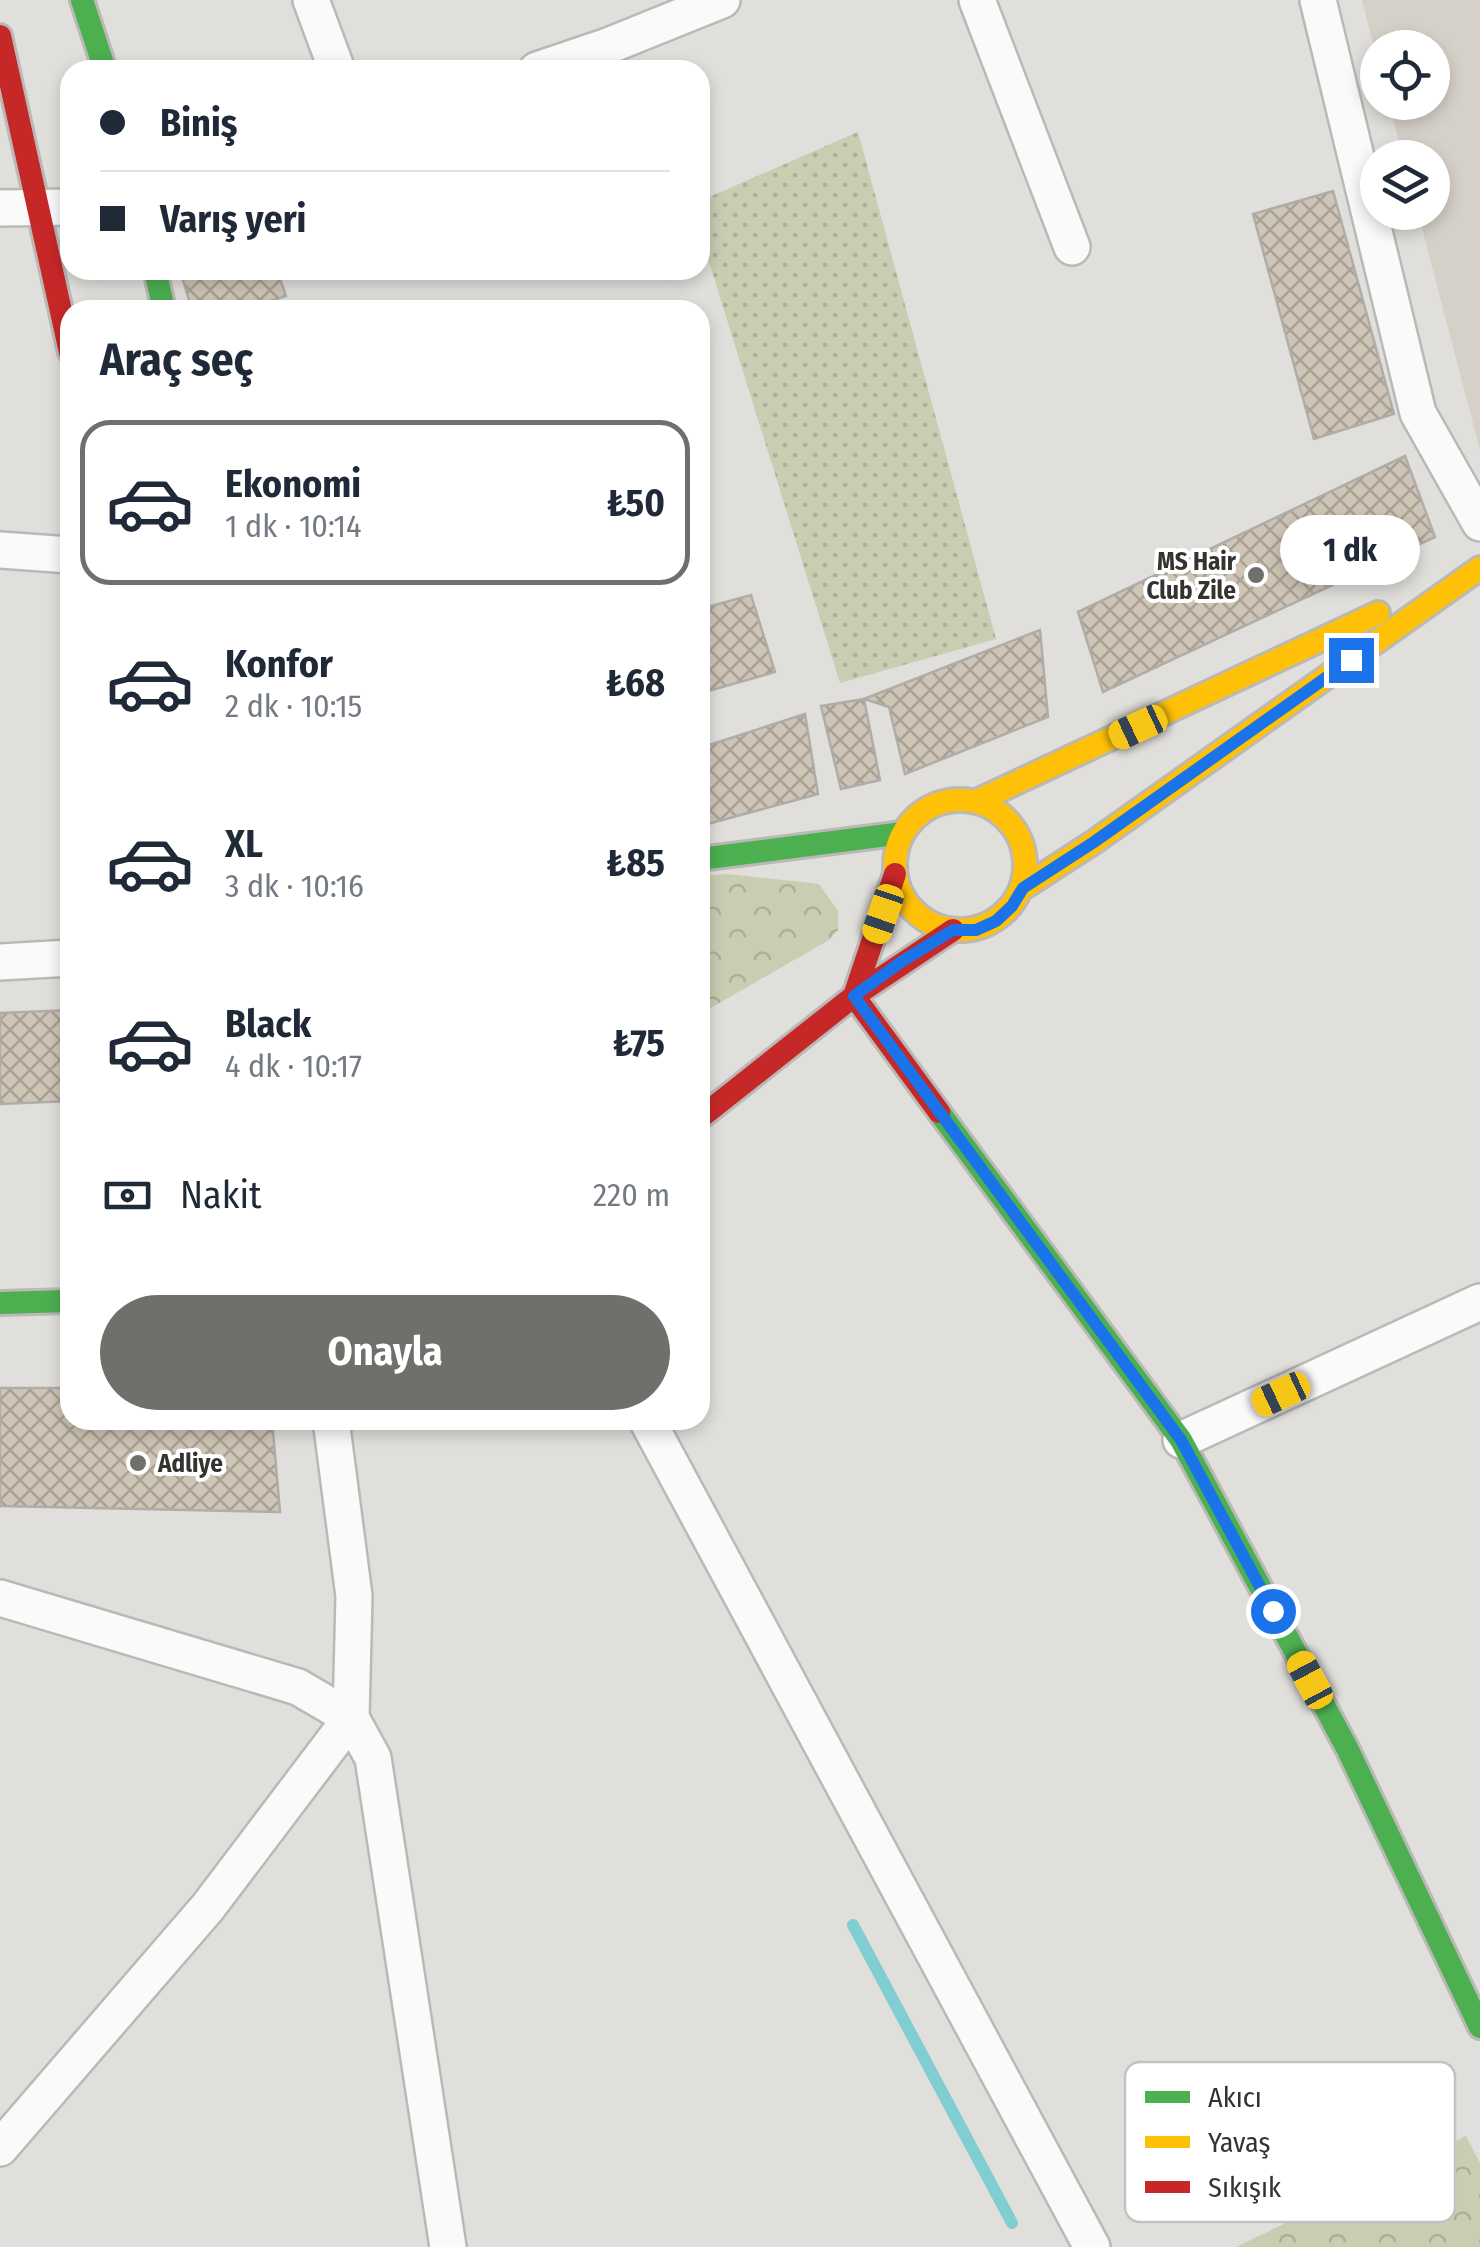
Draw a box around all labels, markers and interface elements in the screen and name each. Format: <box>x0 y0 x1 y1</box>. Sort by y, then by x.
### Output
map controls <box>1360 30 1450 230</box>
button: locate <box>1360 30 1450 120</box>
text: Biniş <box>160 100 237 146</box>
button: layers <box>1360 140 1450 230</box>
text: Varış yeri <box>160 196 306 242</box>
text: Araç seç <box>100 333 253 387</box>
icon: car <box>105 458 195 548</box>
text: Ekonomi <box>225 461 361 507</box>
text: ₺50 <box>606 480 665 526</box>
text: 1 dk · 10:14 <box>225 507 361 545</box>
callout: 1 dk <box>1281 515 1421 585</box>
text: 1 dk <box>1323 531 1377 569</box>
place label: MS Hair Club Zile <box>1146 547 1237 606</box>
marker: MS Hair Club Zile <box>1245 564 1267 586</box>
icon: car <box>105 638 195 728</box>
route end <box>1329 638 1374 683</box>
text: Konfor <box>225 641 333 687</box>
text: ₺68 <box>605 660 665 706</box>
text: 2 dk · 10:15 <box>225 687 362 725</box>
car <box>1104 701 1172 753</box>
icon: car <box>105 818 195 908</box>
text: XL <box>225 821 263 867</box>
text: ₺85 <box>606 840 665 886</box>
text: 3 dk · 10:16 <box>225 867 364 905</box>
car <box>859 881 907 947</box>
icon: car <box>105 998 195 1088</box>
text: Black <box>225 1001 311 1047</box>
text: ₺75 <box>612 1020 665 1066</box>
text: 4 dk · 10:17 <box>225 1047 362 1085</box>
icon: cash <box>100 1168 155 1223</box>
text: Nakit <box>180 1172 261 1218</box>
text: 220 m <box>593 1176 670 1214</box>
button: Onayla <box>100 1295 670 1410</box>
car <box>1247 1368 1315 1420</box>
place label: Adliye <box>157 1449 223 1479</box>
marker: Adliye <box>127 1452 149 1474</box>
route start <box>1251 1589 1296 1634</box>
car <box>1283 1646 1337 1714</box>
legend <box>1125 2062 1455 2222</box>
text: Akıcı <box>1208 2081 1262 2114</box>
text: Yavaş <box>1208 2126 1271 2159</box>
text: Sıkışık <box>1208 2171 1282 2204</box>

